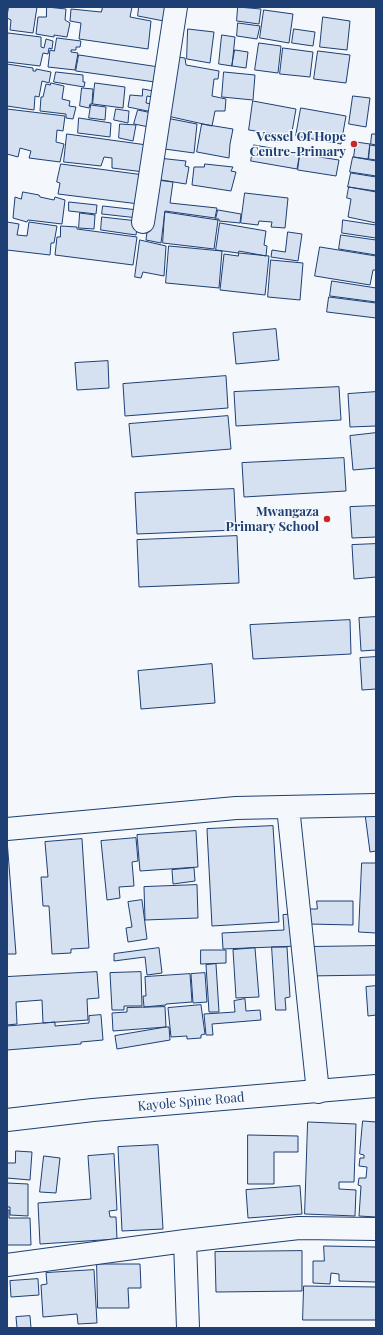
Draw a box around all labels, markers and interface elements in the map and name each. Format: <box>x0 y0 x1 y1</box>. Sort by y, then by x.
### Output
place label: Vessel Of Hope Centre-Primary <box>249 129 346 160</box>
marker: Vessel Of Hope Centre-Primary <box>349 139 359 149</box>
place label: Mwangaza Primary School <box>226 504 319 535</box>
marker: Mwangaza Primary School <box>322 514 332 524</box>
street label: Kayole Spine Road <box>137 1090 245 1114</box>

